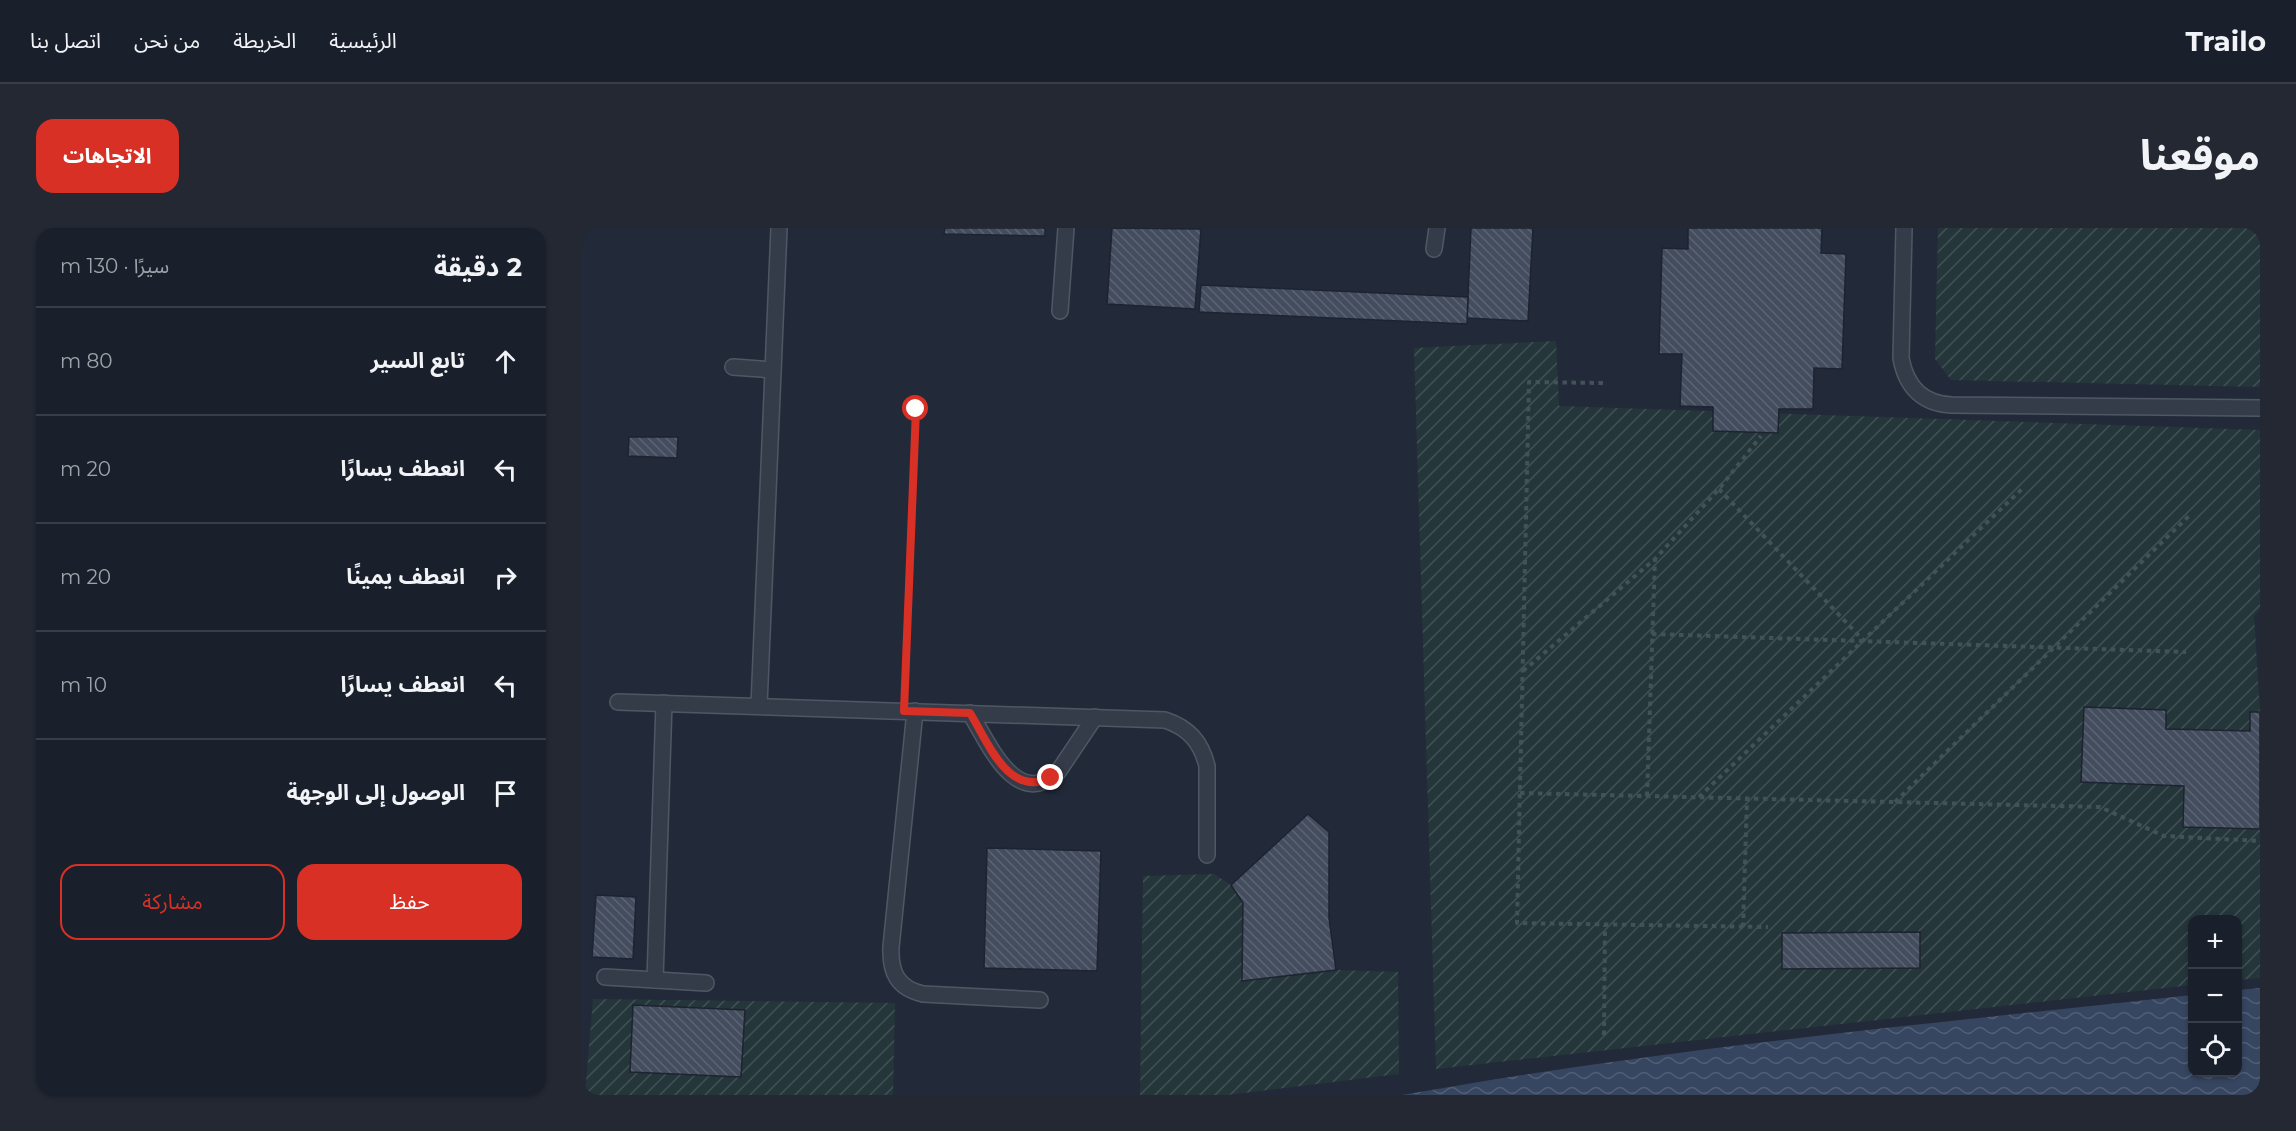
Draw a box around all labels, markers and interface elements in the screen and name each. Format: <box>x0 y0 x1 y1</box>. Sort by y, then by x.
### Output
text: Trailo <box>2186 24 2266 58</box>
text: اتصل بنا <box>30 28 101 53</box>
text: من نحن <box>134 28 200 53</box>
text: الخريطة <box>233 28 296 53</box>
text: الرئيسية <box>329 28 397 53</box>
button: الاتجاهات <box>36 119 179 193</box>
text: موقعنا <box>2140 129 2260 181</box>
text: 2 دقيقة <box>434 251 522 283</box>
text: سيرًا · 130 m <box>60 254 169 278</box>
icon: ahead <box>489 345 522 378</box>
text: تابع السير <box>371 347 465 374</box>
text: 80 m <box>60 349 112 373</box>
route start <box>902 395 928 421</box>
icon: left <box>489 453 522 486</box>
text: انعطف يسارًا <box>341 455 465 482</box>
text: 20 m <box>60 457 111 481</box>
icon: right <box>489 561 522 594</box>
text: انعطف يمينًا <box>346 563 465 590</box>
text: 20 m <box>60 565 111 589</box>
icon: left <box>489 669 522 702</box>
text: انعطف يسارًا <box>341 671 465 698</box>
text: 10 m <box>60 673 107 697</box>
route end <box>1037 764 1063 790</box>
icon: arrive <box>489 777 522 810</box>
text: الوصول إلى الوجهة <box>286 779 465 806</box>
button: مشاركة <box>60 864 285 940</box>
button: حفظ <box>297 864 522 940</box>
map controls <box>2188 915 2242 1077</box>
button: + <box>2188 915 2242 969</box>
button: − <box>2188 969 2242 1023</box>
button: locate <box>2188 1023 2242 1077</box>

